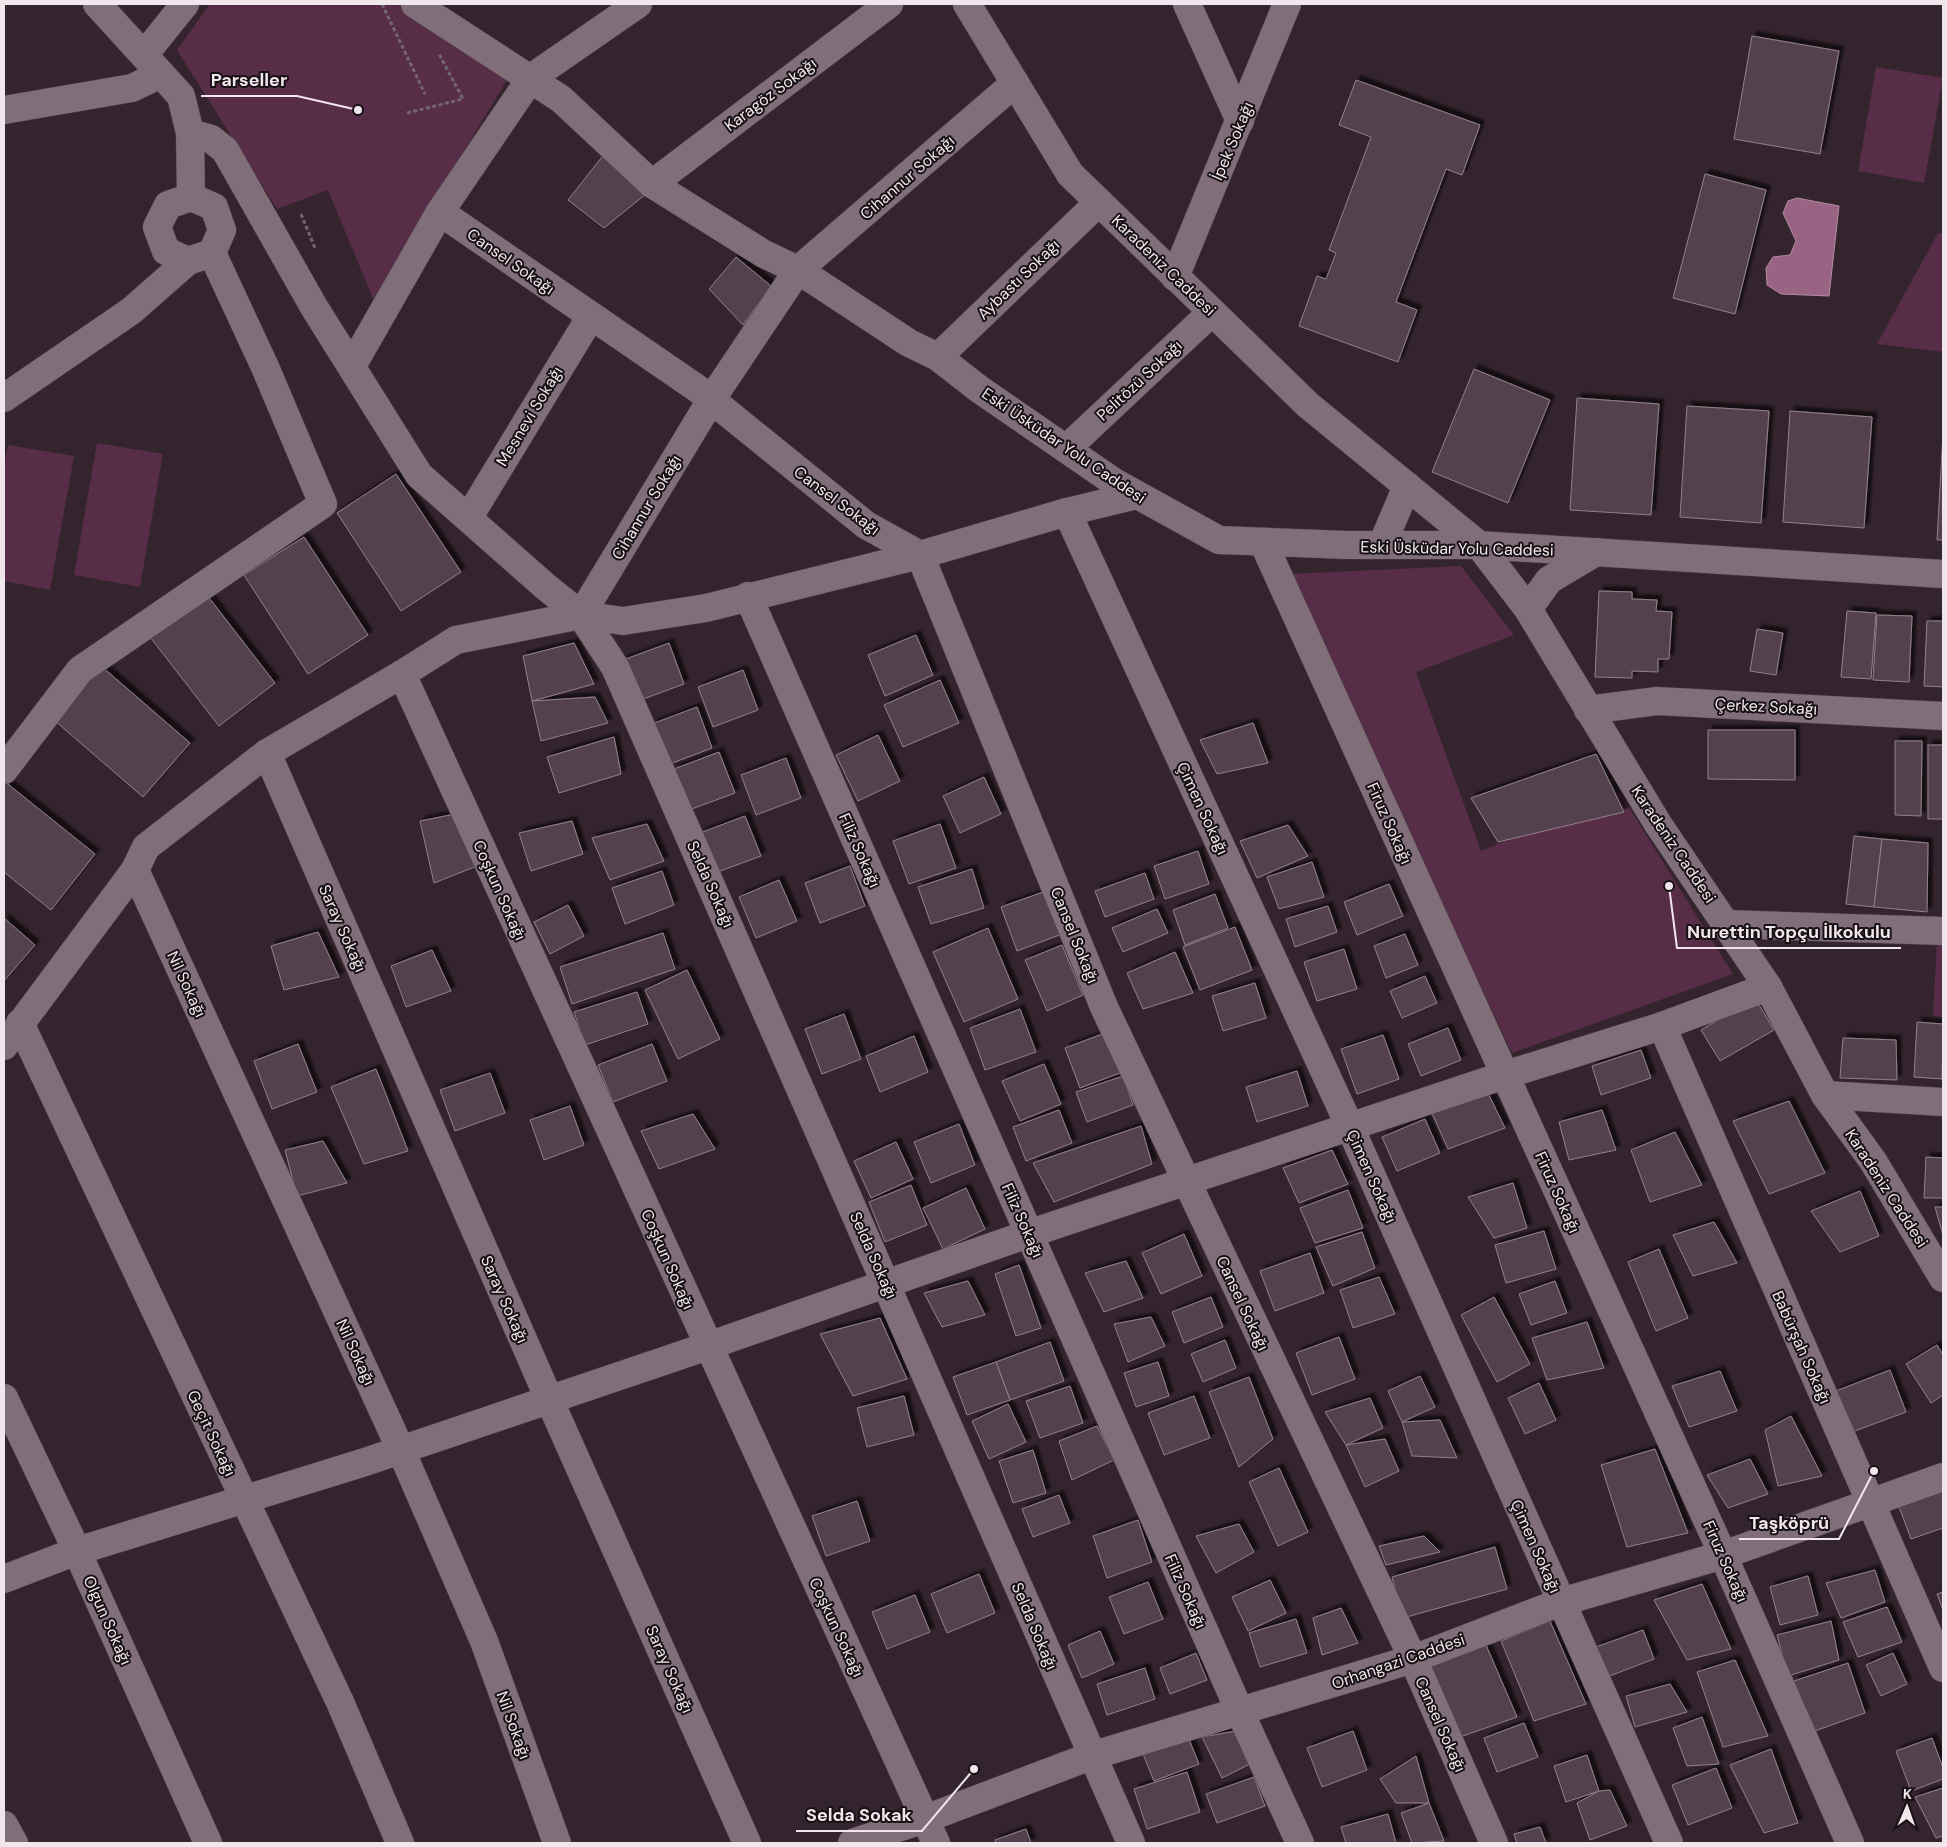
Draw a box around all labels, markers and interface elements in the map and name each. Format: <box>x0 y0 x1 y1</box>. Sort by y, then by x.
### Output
street label: Karagöz Sokağı <box>720 53 821 136</box>
callout: Parseller <box>201 63 297 96</box>
text: Parseller <box>211 68 287 92</box>
street label: İpek Sokağı <box>1207 99 1258 184</box>
street label: Cihannur Sokağı <box>856 130 959 224</box>
street label: Karadeniz Caddesi <box>1107 210 1220 321</box>
street label: Cansel Sokağı <box>463 223 559 299</box>
street label: Aybastı Sokağı <box>973 235 1064 324</box>
street label: Pelitözü Sokağı <box>1092 335 1187 425</box>
street label: Mesnevi Sokağı <box>491 362 568 470</box>
street label: Eski Üsküdar Yolu Caddesi <box>978 383 1150 508</box>
street label: Cihannur Sokağı <box>607 451 686 564</box>
street label: Cansel Sokağı <box>790 461 884 540</box>
street label: Eski Üsküdar Yolu Caddesi <box>1360 536 1554 561</box>
street label: Çerkez Sokağı <box>1714 693 1818 720</box>
street label: Çimen Sokağı <box>1172 758 1233 858</box>
street label: Firuz Sokağı <box>1362 779 1417 867</box>
street label: Karadeniz Caddesi <box>1627 782 1721 907</box>
street label: Filiz Sokağı <box>834 810 885 891</box>
street label: Coşkun Sokağı <box>468 837 531 944</box>
street label: Selda Sokağı <box>682 837 739 931</box>
street label: Saray Sokağı <box>314 881 371 975</box>
street label: Cansel Sokağı <box>1046 884 1103 987</box>
callout: Nurettin Topçu İlkokulu <box>1677 915 1901 948</box>
text: Nurettin Topçu İlkokulu <box>1687 920 1891 944</box>
street label: Nil Sokağı <box>162 948 211 1021</box>
street label: Karadeniz Caddesi <box>1840 1125 1933 1252</box>
street label: Çimen Sokağı <box>1342 1126 1401 1226</box>
street label: Firuz Sokağı <box>1530 1148 1585 1236</box>
street label: Filiz Sokağı <box>997 1180 1048 1261</box>
street label: Coşkun Sokağı <box>636 1206 699 1313</box>
street label: Selda Sokağı <box>845 1208 902 1302</box>
street label: Saray Sokağı <box>476 1252 533 1346</box>
street label: Cansel Sokağı <box>1211 1252 1274 1354</box>
street label: Babürşah Sokağı <box>1767 1287 1836 1407</box>
street label: Nil Sokağı <box>331 1316 380 1389</box>
street label: Geçit Sokağı <box>182 1387 241 1480</box>
street label: Çimen Sokağı <box>1506 1496 1565 1596</box>
callout: Taşköprü <box>1739 1506 1839 1539</box>
text: Taşköprü <box>1749 1511 1829 1535</box>
street label: Firuz Sokağı <box>1698 1517 1753 1605</box>
street label: Filiz Sokağı <box>1160 1551 1211 1632</box>
street label: Olgun Sokağı <box>79 1572 137 1668</box>
street label: Coşkun Sokağı <box>804 1574 869 1680</box>
street label: Selda Sokağı <box>1007 1579 1062 1673</box>
street label: Saray Sokağı <box>641 1622 698 1716</box>
street label: Orhangazi Caddesi <box>1329 1629 1468 1694</box>
street label: Cansel Sokağı <box>1410 1673 1471 1775</box>
street label: Nil Sokağı <box>492 1688 535 1762</box>
north arrow <box>1882 1782 1932 1832</box>
text: K <box>1903 1785 1912 1803</box>
callout: Selda Sokak <box>796 1798 922 1831</box>
text: Selda Sokak <box>806 1803 913 1827</box>

